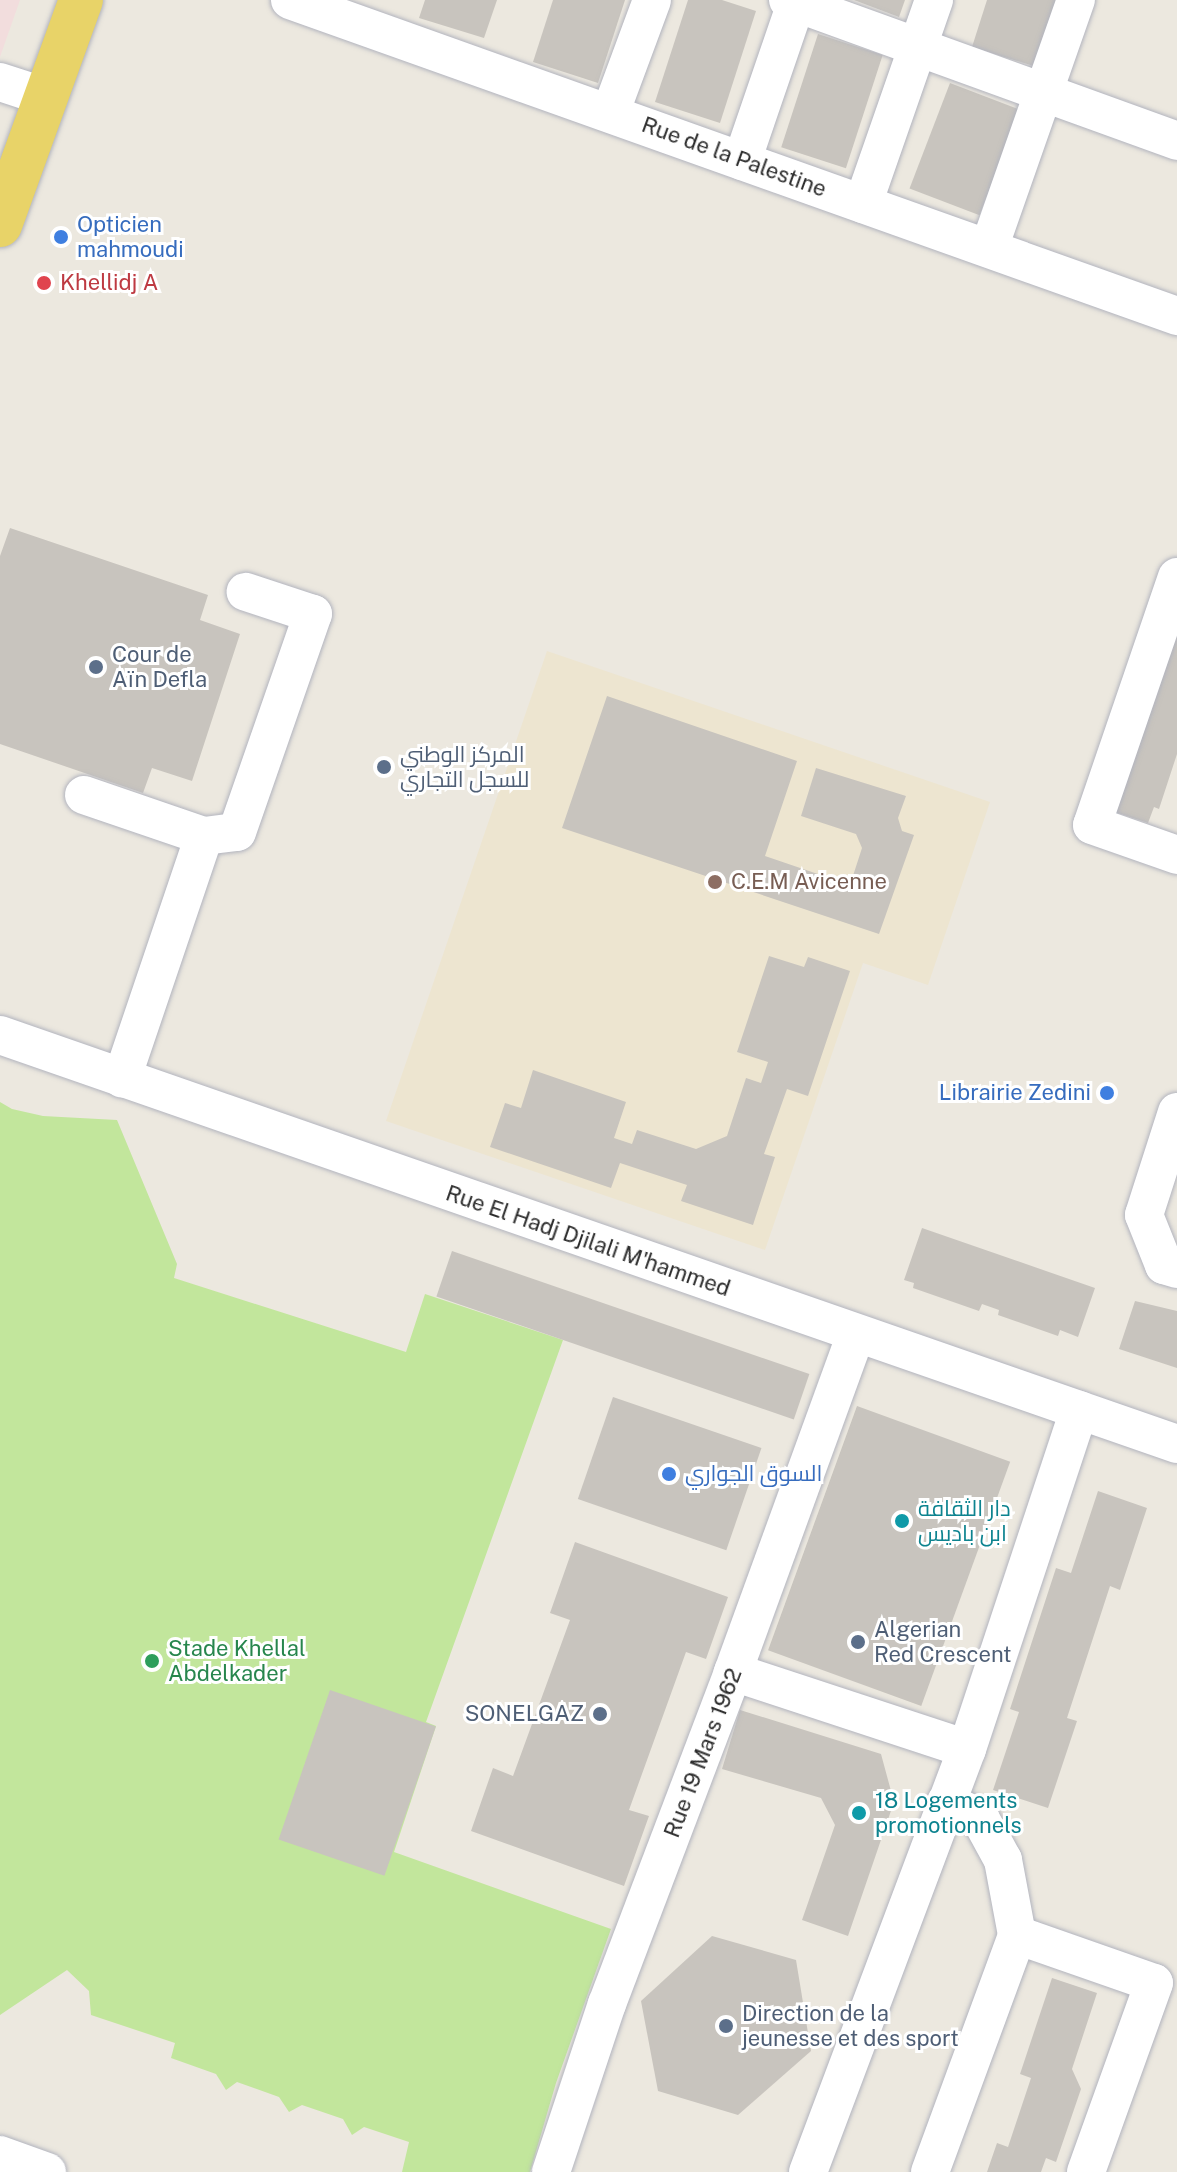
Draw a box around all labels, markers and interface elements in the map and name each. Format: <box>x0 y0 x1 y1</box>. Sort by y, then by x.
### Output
street label: Rue de la Palestine <box>638 111 830 203</box>
place label: Opticien mahmoudi <box>77 211 184 262</box>
marker: Opticien mahmoudi <box>52 228 70 246</box>
place label: Khellidj A <box>60 270 158 296</box>
marker: Khellidj A <box>35 274 53 292</box>
place label: Cour de Aïn Defla <box>112 641 207 692</box>
marker: Cour de Aïn Defla <box>87 658 105 676</box>
place label: المركز الوطني للسجل التجاري <box>400 741 529 792</box>
marker: المركز الوطني للسجل التجاري <box>375 758 393 776</box>
place label: C.E.M Avicenne <box>731 869 887 895</box>
marker: C.E.M Avicenne <box>706 873 724 891</box>
place label: Librairie Zedini <box>939 1080 1091 1106</box>
marker: Librairie Zedini <box>1098 1084 1116 1102</box>
street label: Rue El Hadj Djilali M'hammed <box>442 1180 734 1302</box>
place label: السوق الجواري <box>685 1461 822 1487</box>
marker: السوق الجواري <box>660 1465 678 1483</box>
place label: دار الثقافة ابن باديس <box>918 1495 1011 1546</box>
marker: دار الثقافة ابن باديس <box>893 1512 911 1530</box>
place label: Algerian Red Crescent <box>874 1616 1012 1668</box>
marker: Algerian Red Crescent <box>849 1633 867 1651</box>
place label: Stade Khellal Abdelkader <box>168 1635 306 1686</box>
marker: Stade Khellal Abdelkader <box>143 1652 161 1670</box>
street label: Rue 19 Mars 1962 <box>659 1665 747 1841</box>
place label: SONELGAZ <box>465 1701 584 1727</box>
marker: SONELGAZ <box>591 1705 609 1723</box>
place label: 18 Logements promotionnels <box>875 1787 1022 1838</box>
marker: 18 Logements promotionnels <box>850 1804 868 1822</box>
place label: Direction de la jeunesse et des sport <box>742 2000 960 2052</box>
marker: Direction de la jeunesse et des sport <box>717 2017 735 2035</box>

